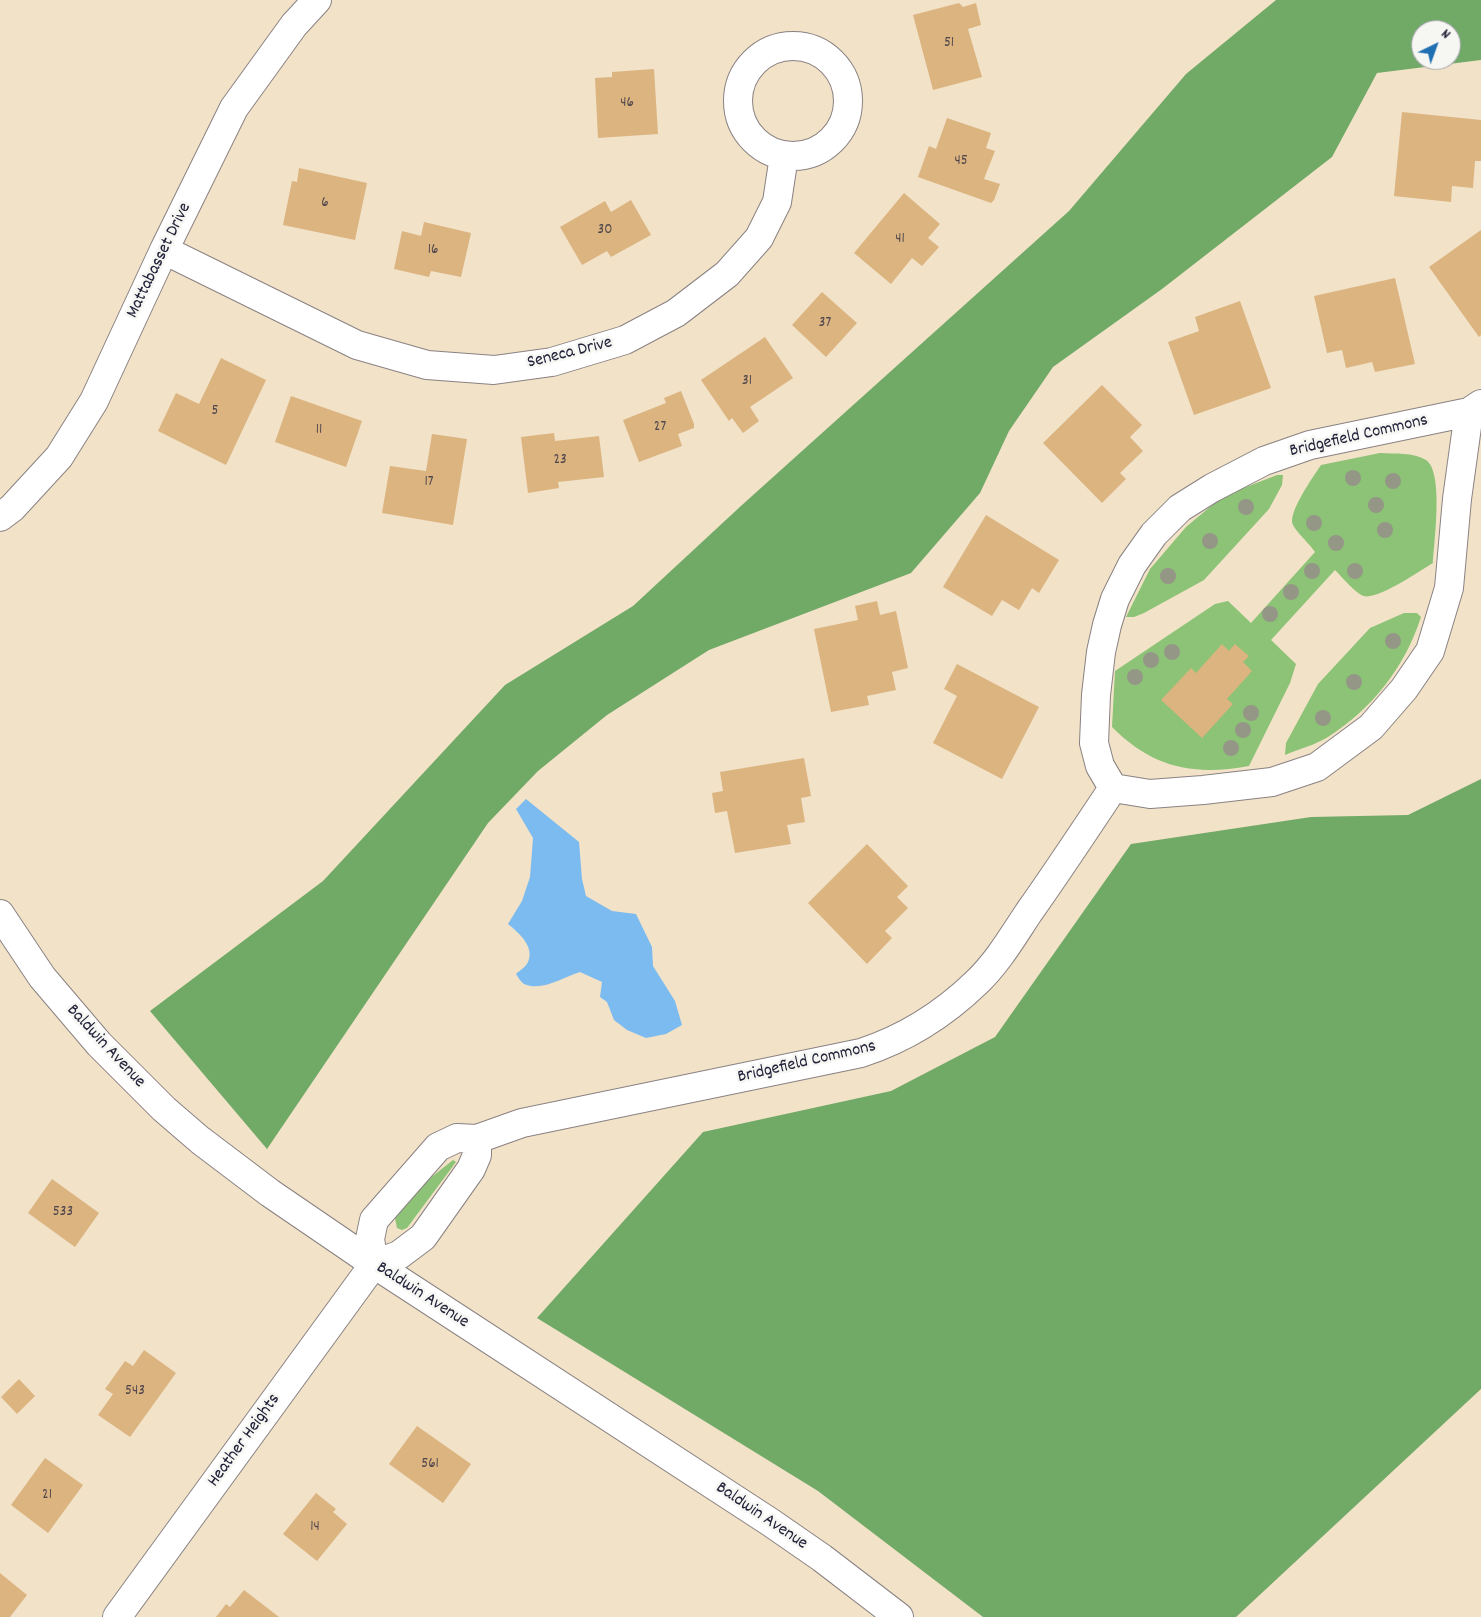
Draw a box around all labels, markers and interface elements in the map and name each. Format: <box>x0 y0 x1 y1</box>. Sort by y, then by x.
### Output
north arrow <box>1411 20 1461 70</box>
text: N <box>1436 25 1455 44</box>
house number: 51 <box>944 35 954 53</box>
house number: 46 <box>620 95 634 113</box>
house number: 45 <box>954 153 968 171</box>
house number: 6 <box>321 195 329 213</box>
street label: Mattabasset Drive <box>123 200 197 322</box>
house number: 30 <box>598 222 612 240</box>
house number: 41 <box>895 231 905 249</box>
house number: 16 <box>428 242 438 260</box>
house number: 37 <box>819 315 831 333</box>
street label: Seneca Drive <box>525 333 615 375</box>
house number: 31 <box>742 373 752 391</box>
house number: 5 <box>212 403 218 421</box>
street label: Bridgefield Commons <box>1288 411 1430 463</box>
house number: 27 <box>654 419 666 437</box>
house number: 11 <box>316 422 322 440</box>
house number: 23 <box>553 452 567 470</box>
house number: 17 <box>424 474 434 492</box>
street label: Baldwin Avenue <box>61 1001 149 1093</box>
street label: Bridgefield Commons <box>736 1037 878 1089</box>
house number: 533 <box>53 1204 73 1222</box>
street label: Baldwin Avenue <box>372 1258 472 1334</box>
house number: 543 <box>125 1383 145 1401</box>
street label: Heather Heights <box>204 1390 286 1492</box>
house number: 561 <box>421 1456 439 1474</box>
street label: Baldwin Avenue <box>711 1478 811 1556</box>
house number: 21 <box>42 1487 52 1505</box>
house number: 14 <box>310 1519 320 1537</box>

